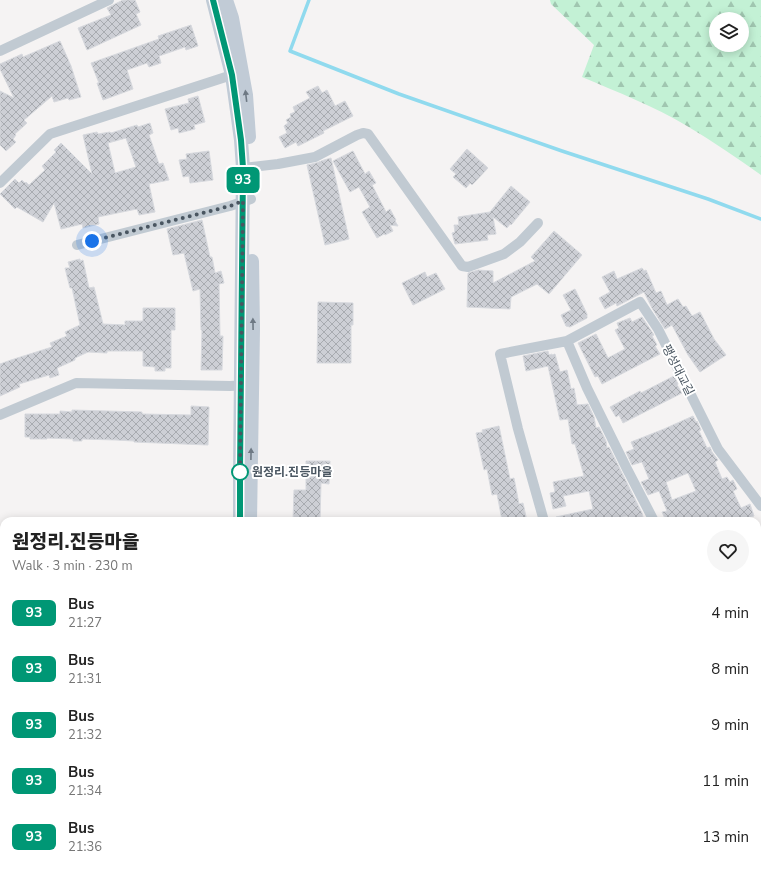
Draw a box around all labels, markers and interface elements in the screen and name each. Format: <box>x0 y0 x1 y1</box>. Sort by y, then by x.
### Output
map controls <box>709 12 749 52</box>
button: layers <box>709 12 749 52</box>
one-way arrow <box>243 90 249 102</box>
line badge: 93 <box>225 167 261 193</box>
text: 93 <box>235 170 251 189</box>
your location <box>82 231 102 251</box>
one-way arrow <box>250 317 256 330</box>
street label: 팽성대교길 <box>658 342 698 398</box>
one-way arrow <box>248 447 254 460</box>
marker: 원정리.진등마을 <box>231 463 249 481</box>
place label: 원정리.진등마을 <box>252 464 332 480</box>
text: 원정리.진등마을 <box>12 529 139 555</box>
button: heart <box>707 530 749 572</box>
text: Walk · 3 min · 230 m <box>12 557 133 575</box>
text: Bus <box>68 594 94 614</box>
text: 93 <box>26 603 42 622</box>
text: 4 min <box>711 603 749 623</box>
text: 21:27 <box>68 614 102 632</box>
text: Bus <box>68 650 94 670</box>
text: 93 <box>26 659 42 678</box>
text: 8 min <box>711 659 749 679</box>
text: 21:31 <box>68 670 102 688</box>
text: Bus <box>68 706 94 726</box>
text: 93 <box>26 715 42 734</box>
text: 9 min <box>711 715 749 735</box>
text: 21:32 <box>68 726 102 744</box>
text: Bus <box>68 762 94 782</box>
text: 93 <box>26 771 42 790</box>
text: 11 min <box>702 771 749 791</box>
text: 21:34 <box>68 782 102 800</box>
text: Bus <box>68 818 94 838</box>
text: 93 <box>26 827 42 846</box>
text: 13 min <box>702 827 749 847</box>
text: 21:36 <box>68 838 102 856</box>

